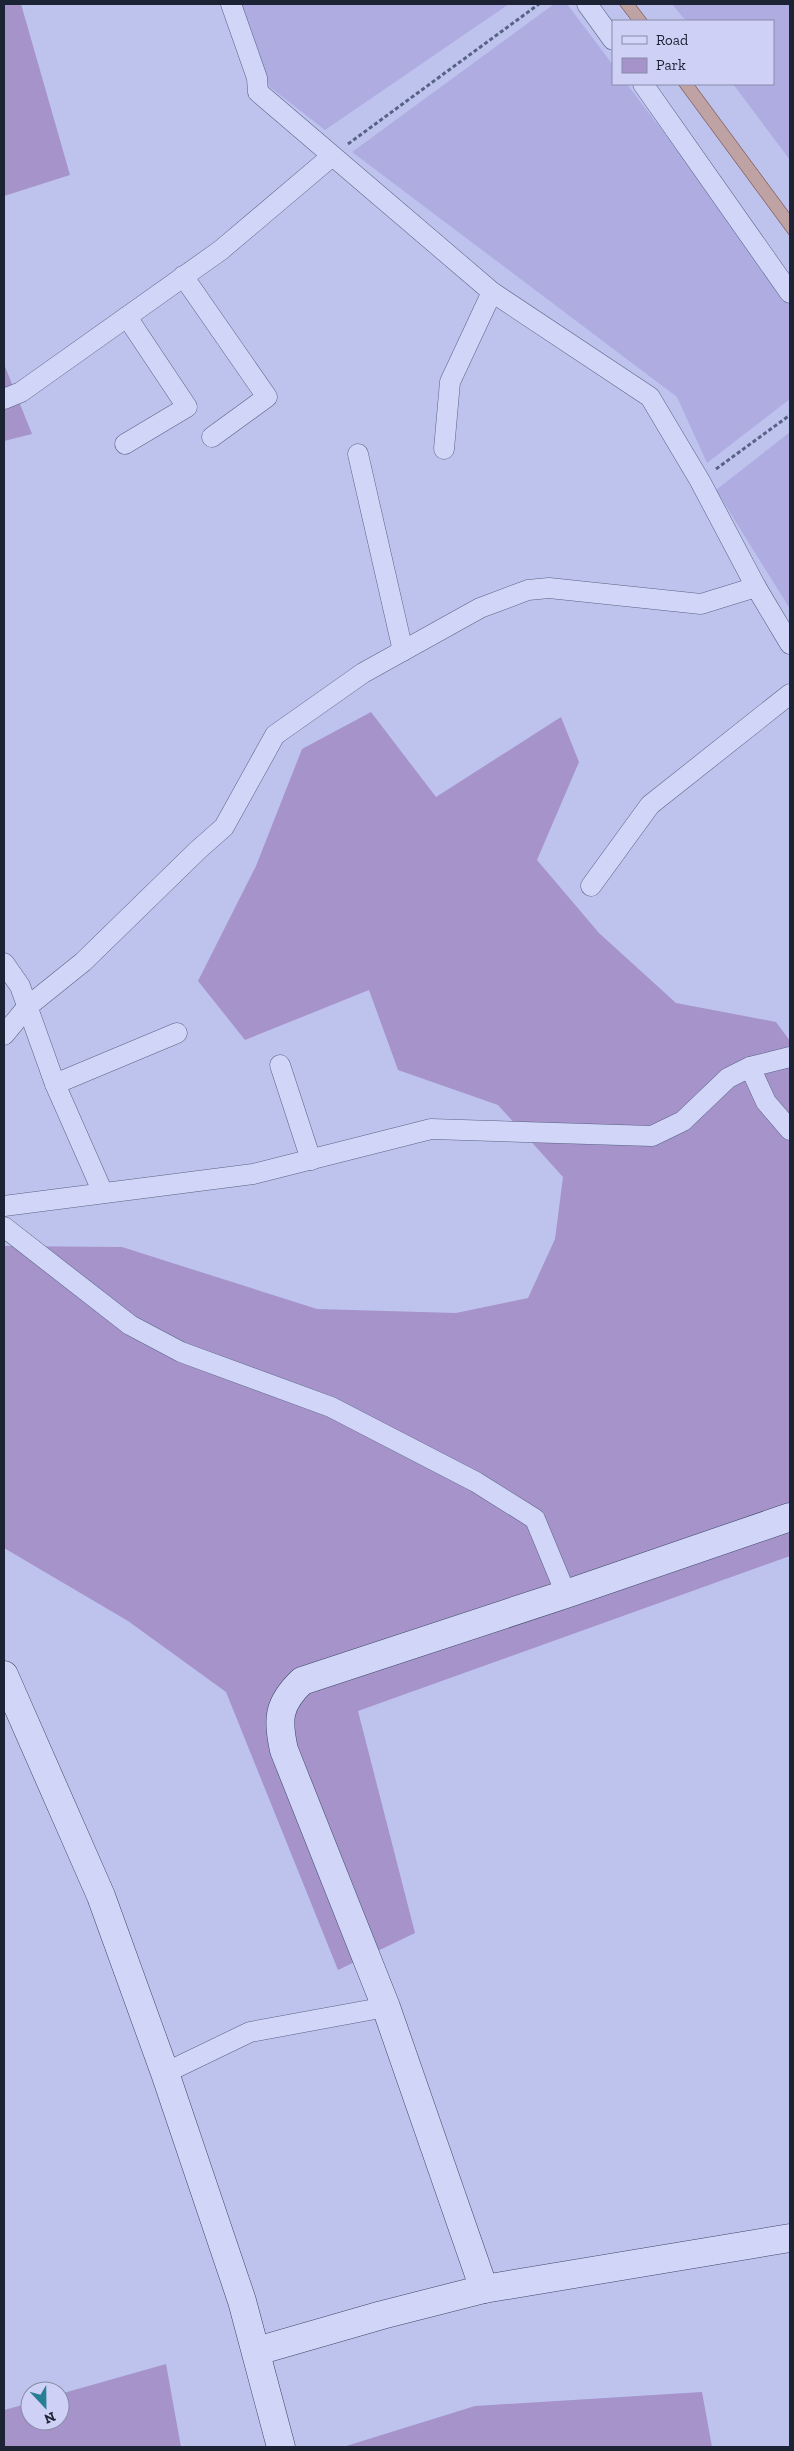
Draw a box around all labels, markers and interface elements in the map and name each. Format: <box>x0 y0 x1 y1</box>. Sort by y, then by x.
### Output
legend <box>612 20 774 85</box>
text: Road <box>656 31 689 49</box>
text: Park <box>656 56 686 74</box>
north arrow <box>20 2381 70 2431</box>
text: N <box>41 2408 58 2428</box>

